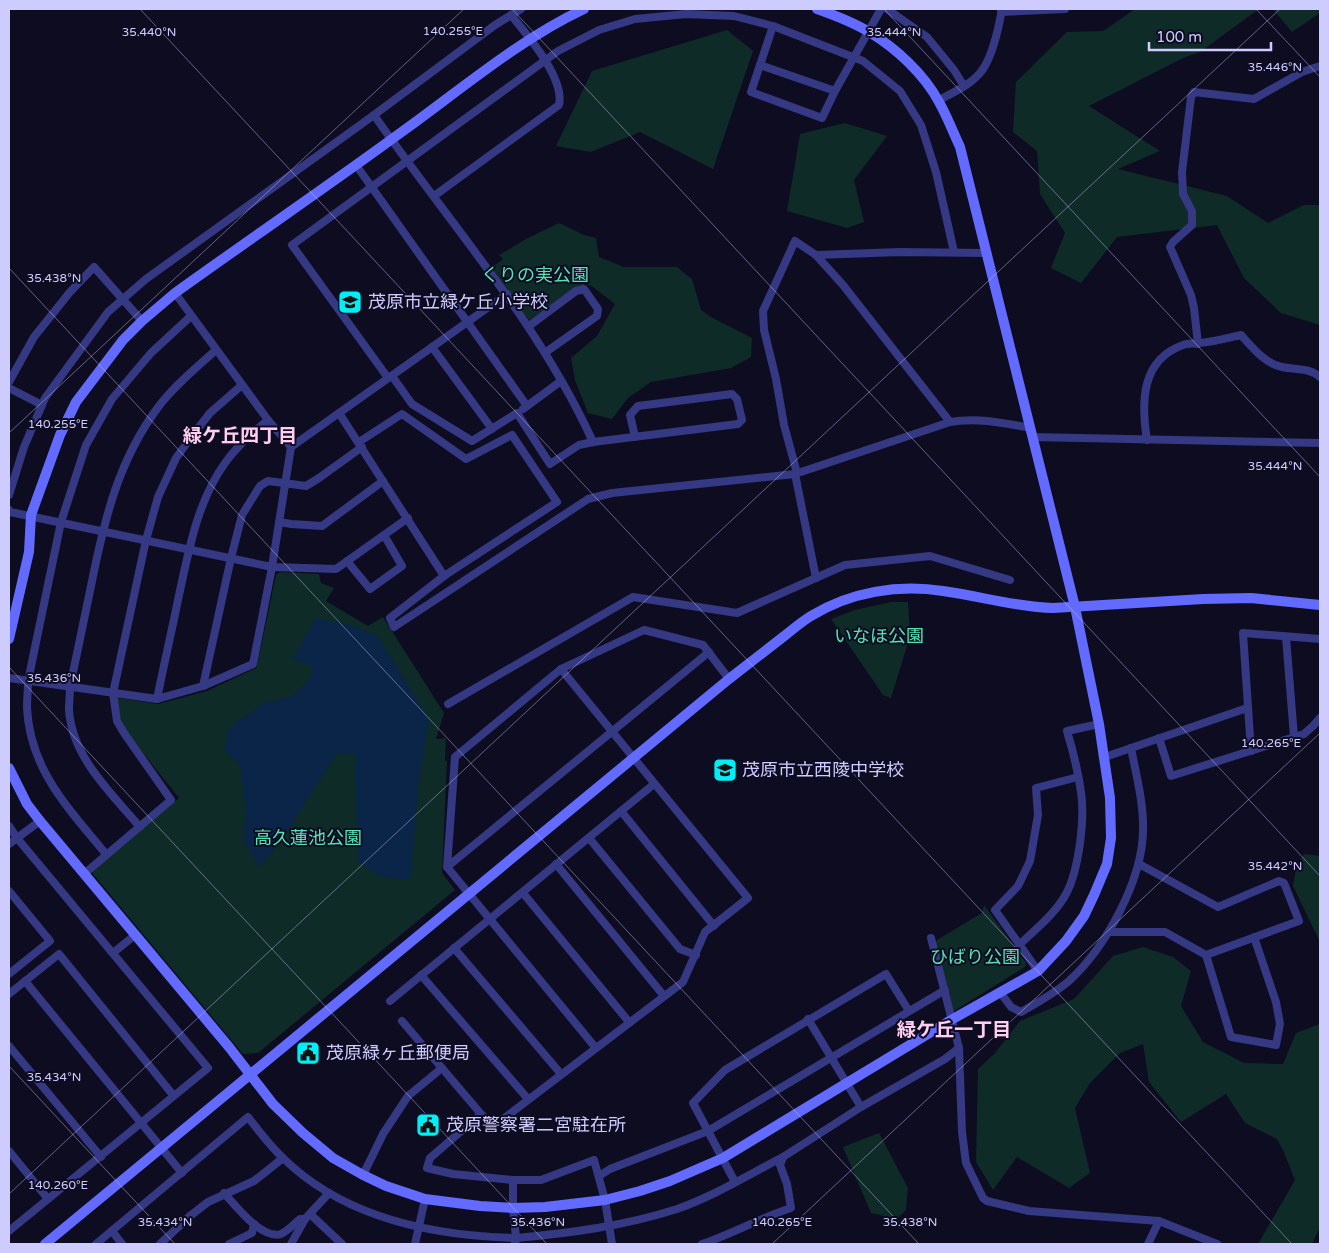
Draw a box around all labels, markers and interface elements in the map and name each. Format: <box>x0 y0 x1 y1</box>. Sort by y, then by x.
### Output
scale bar <box>1149 20 1272 52</box>
text: 140.255°E <box>423 24 483 38</box>
text: 35.440°N <box>122 25 176 39</box>
text: 35.444°N <box>867 25 921 39</box>
text: 100 m <box>1156 28 1202 46</box>
text: 35.446°N <box>1248 60 1302 74</box>
park label: くりの実公園 <box>481 264 589 286</box>
text: 35.438°N <box>27 271 81 285</box>
school or university icon: 茂原市立緑ケ丘小学校 <box>337 289 363 315</box>
place label: 茂原市立緑ケ丘小学校 <box>368 291 548 313</box>
text: 140.255°E <box>28 417 88 431</box>
district label: 緑ケ丘四丁目 <box>183 425 297 447</box>
text: 35.444°N <box>1248 459 1302 473</box>
park label: いなほ公園 <box>834 625 924 647</box>
text: 35.436°N <box>27 671 81 685</box>
text: 140.265°E <box>1241 736 1301 750</box>
school or university icon: 茂原市立西陵中学校 <box>712 757 738 783</box>
place label: 茂原市立西陵中学校 <box>742 759 904 781</box>
park label: 高久蓮池公園 <box>254 827 362 849</box>
text: 35.442°N <box>1248 859 1302 873</box>
park label: ひばり公園 <box>930 946 1020 968</box>
district label: 緑ケ丘一丁目 <box>897 1019 1011 1041</box>
public building icon: 茂原緑ヶ丘郵便局 <box>295 1040 321 1066</box>
place label: 茂原緑ヶ丘郵便局 <box>326 1042 470 1064</box>
text: 35.434°N <box>27 1070 81 1084</box>
public building icon: 茂原警察署二宮駐在所 <box>415 1112 441 1138</box>
place label: 茂原警察署二宮駐在所 <box>446 1114 626 1136</box>
text: 140.260°E <box>28 1178 89 1192</box>
text: 35.434°N <box>138 1215 192 1229</box>
text: 35.436°N <box>511 1215 565 1229</box>
text: 140.265°E <box>752 1215 812 1229</box>
text: 35.438°N <box>883 1215 937 1229</box>

